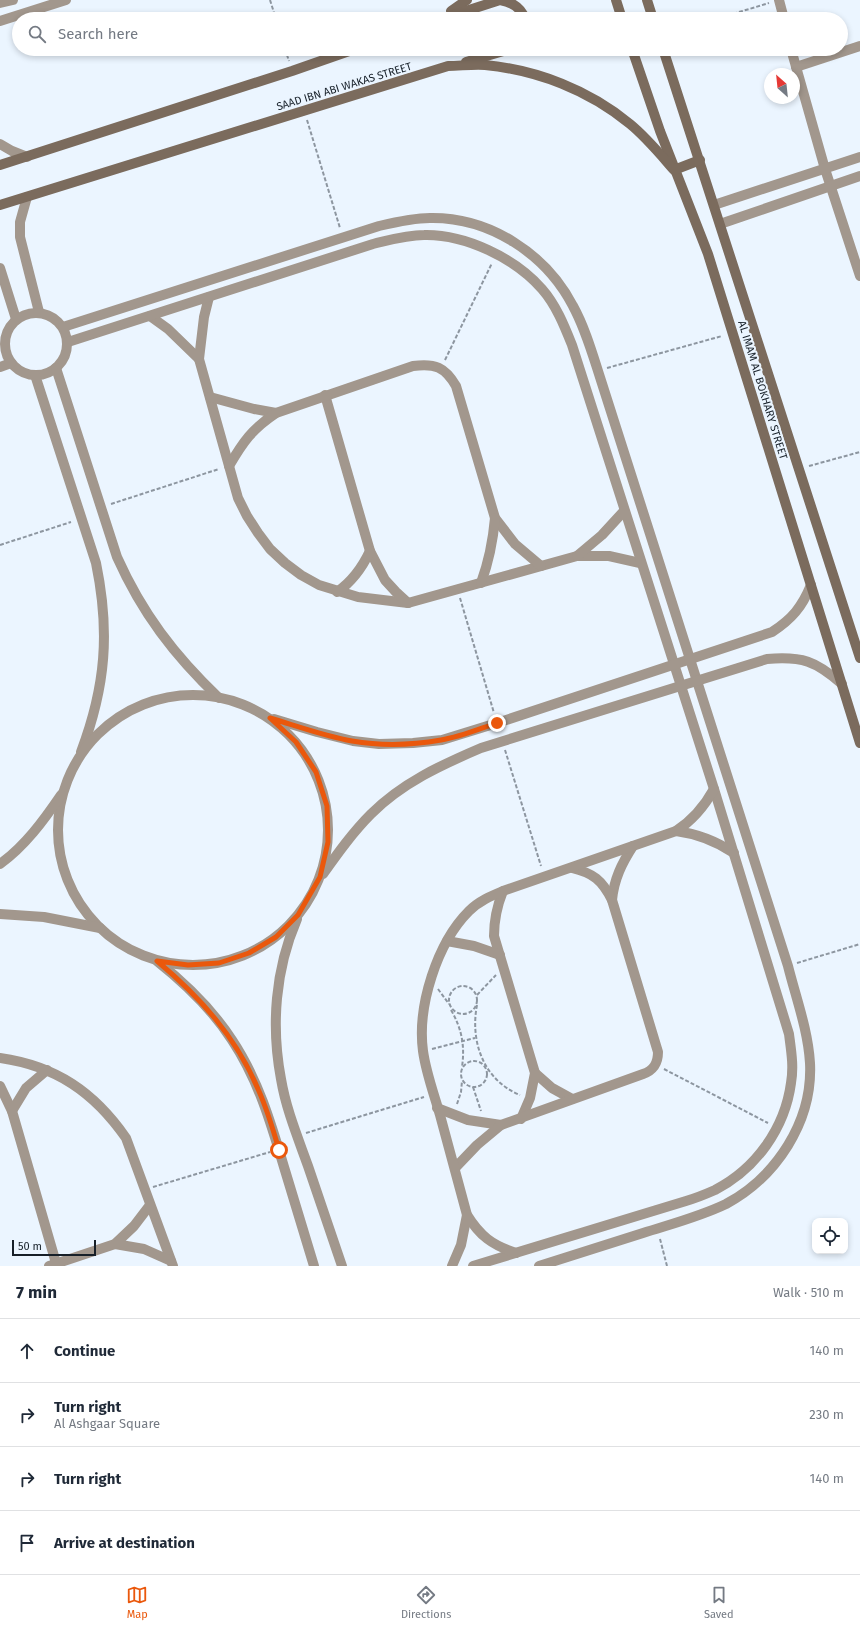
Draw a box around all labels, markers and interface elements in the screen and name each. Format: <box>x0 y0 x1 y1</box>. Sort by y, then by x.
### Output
search box <box>12 12 848 56</box>
icon: search <box>26 23 48 45</box>
text: Search here <box>58 25 138 43</box>
street label: SAAD IBN ABI WAKAS STREET <box>275 60 414 113</box>
north arrow <box>764 68 800 104</box>
street label: AL IMAM AL BOKHARY STREET <box>735 319 790 461</box>
route end <box>488 714 506 732</box>
route start <box>270 1141 288 1159</box>
map controls <box>812 1218 848 1254</box>
button: locate <box>812 1218 848 1254</box>
scale bar <box>12 1238 96 1257</box>
text: 50 m <box>18 1240 42 1253</box>
text: 7 min <box>16 1282 57 1303</box>
text: Walk · 510 m <box>773 1285 844 1300</box>
icon: ahead <box>16 1340 38 1362</box>
text: Continue <box>54 1342 115 1360</box>
text: 140 m <box>810 1343 844 1358</box>
text: Turn right <box>54 1398 121 1416</box>
icon: right <box>16 1404 38 1426</box>
text: 230 m <box>809 1407 844 1422</box>
text: Al Ashgaar Square <box>54 1416 160 1431</box>
icon: right <box>16 1468 38 1490</box>
text: Turn right <box>54 1470 121 1488</box>
text: 140 m <box>810 1471 844 1486</box>
icon: arrive <box>16 1532 38 1554</box>
text: Arrive at destination <box>54 1534 195 1552</box>
tab: Map <box>126 1584 148 1621</box>
tab: Directions <box>401 1584 451 1621</box>
tab: Saved <box>704 1584 734 1621</box>

